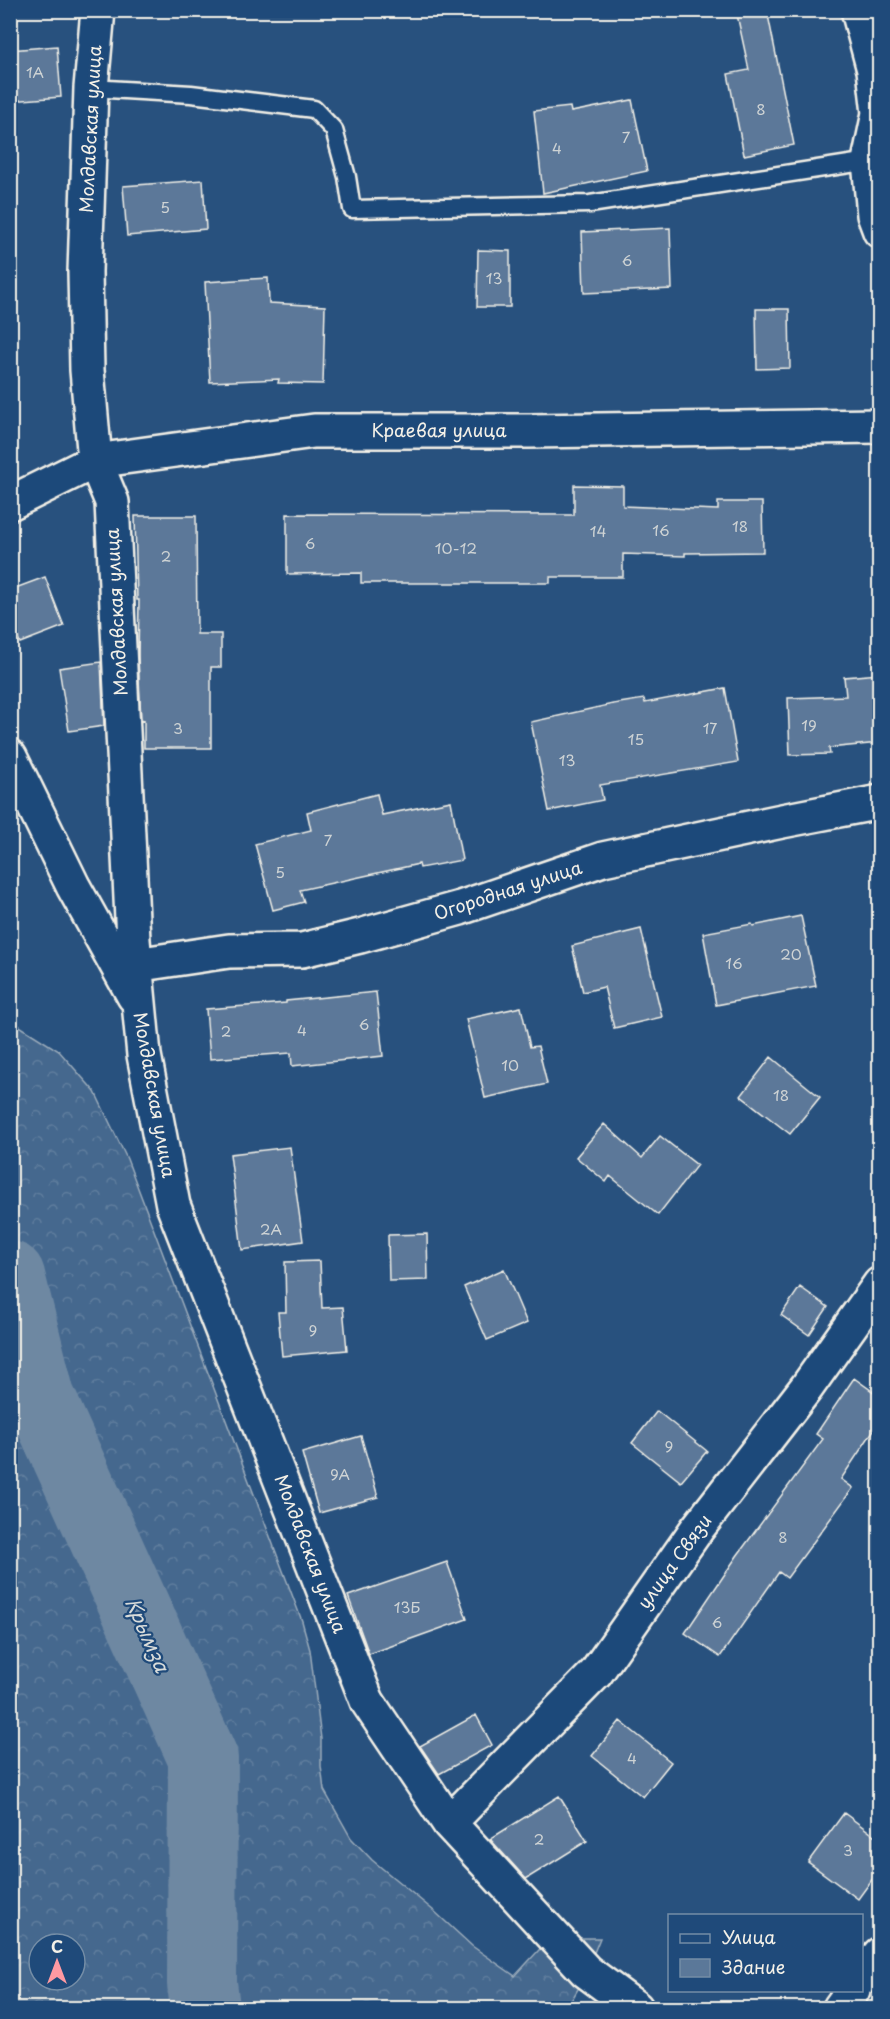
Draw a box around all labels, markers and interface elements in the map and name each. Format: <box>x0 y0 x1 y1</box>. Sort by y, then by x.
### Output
street label: Молдавская улица <box>72 44 107 213</box>
house number: 1А <box>26 60 44 83</box>
house number: 8 <box>756 97 766 120</box>
house number: 7 <box>622 125 631 148</box>
house number: 4 <box>552 136 562 159</box>
house number: 5 <box>160 195 170 218</box>
house number: 6 <box>622 248 632 271</box>
house number: 13 <box>486 266 502 289</box>
street label: Краевая улица <box>372 416 507 443</box>
house number: 18 <box>732 514 748 537</box>
house number: 16 <box>652 518 670 541</box>
house number: 14 <box>590 519 606 542</box>
street label: Молдавская улица <box>98 527 133 697</box>
house number: 6 <box>305 531 315 554</box>
house number: 10-12 <box>435 536 477 559</box>
house number: 2 <box>161 544 171 567</box>
house number: 19 <box>801 713 817 736</box>
house number: 3 <box>173 716 183 739</box>
house number: 17 <box>703 716 717 739</box>
house number: 15 <box>628 727 644 750</box>
house number: 13 <box>559 748 575 771</box>
house number: 7 <box>324 828 333 851</box>
street label: Огородная улица <box>430 853 586 926</box>
house number: 5 <box>275 860 285 883</box>
house number: 20 <box>780 942 802 965</box>
house number: 16 <box>725 951 743 974</box>
street label: Молдавская улица <box>128 1010 183 1180</box>
house number: 6 <box>359 1012 369 1035</box>
house number: 4 <box>297 1018 307 1041</box>
house number: 2 <box>221 1019 231 1042</box>
house number: 10 <box>501 1053 519 1076</box>
house number: 18 <box>773 1083 789 1106</box>
house number: 2А <box>260 1217 282 1240</box>
house number: 9 <box>309 1318 317 1341</box>
house number: 9 <box>665 1434 673 1457</box>
house number: 9А <box>330 1462 350 1485</box>
street label: Молдавская улица <box>269 1470 354 1637</box>
street label: улица Связи <box>630 1508 717 1614</box>
house number: 8 <box>778 1525 788 1548</box>
water label: Крымза <box>118 1592 178 1678</box>
house number: 13Б <box>394 1595 420 1618</box>
house number: 6 <box>712 1610 722 1633</box>
house number: 4 <box>627 1746 637 1769</box>
house number: 2 <box>534 1827 544 1850</box>
house number: 3 <box>843 1838 853 1861</box>
legend <box>668 1914 863 1992</box>
text: Улица <box>722 1923 776 1950</box>
north arrow <box>27 1932 87 1992</box>
text: С <box>51 1934 63 1958</box>
text: Здание <box>722 1953 785 1980</box>

